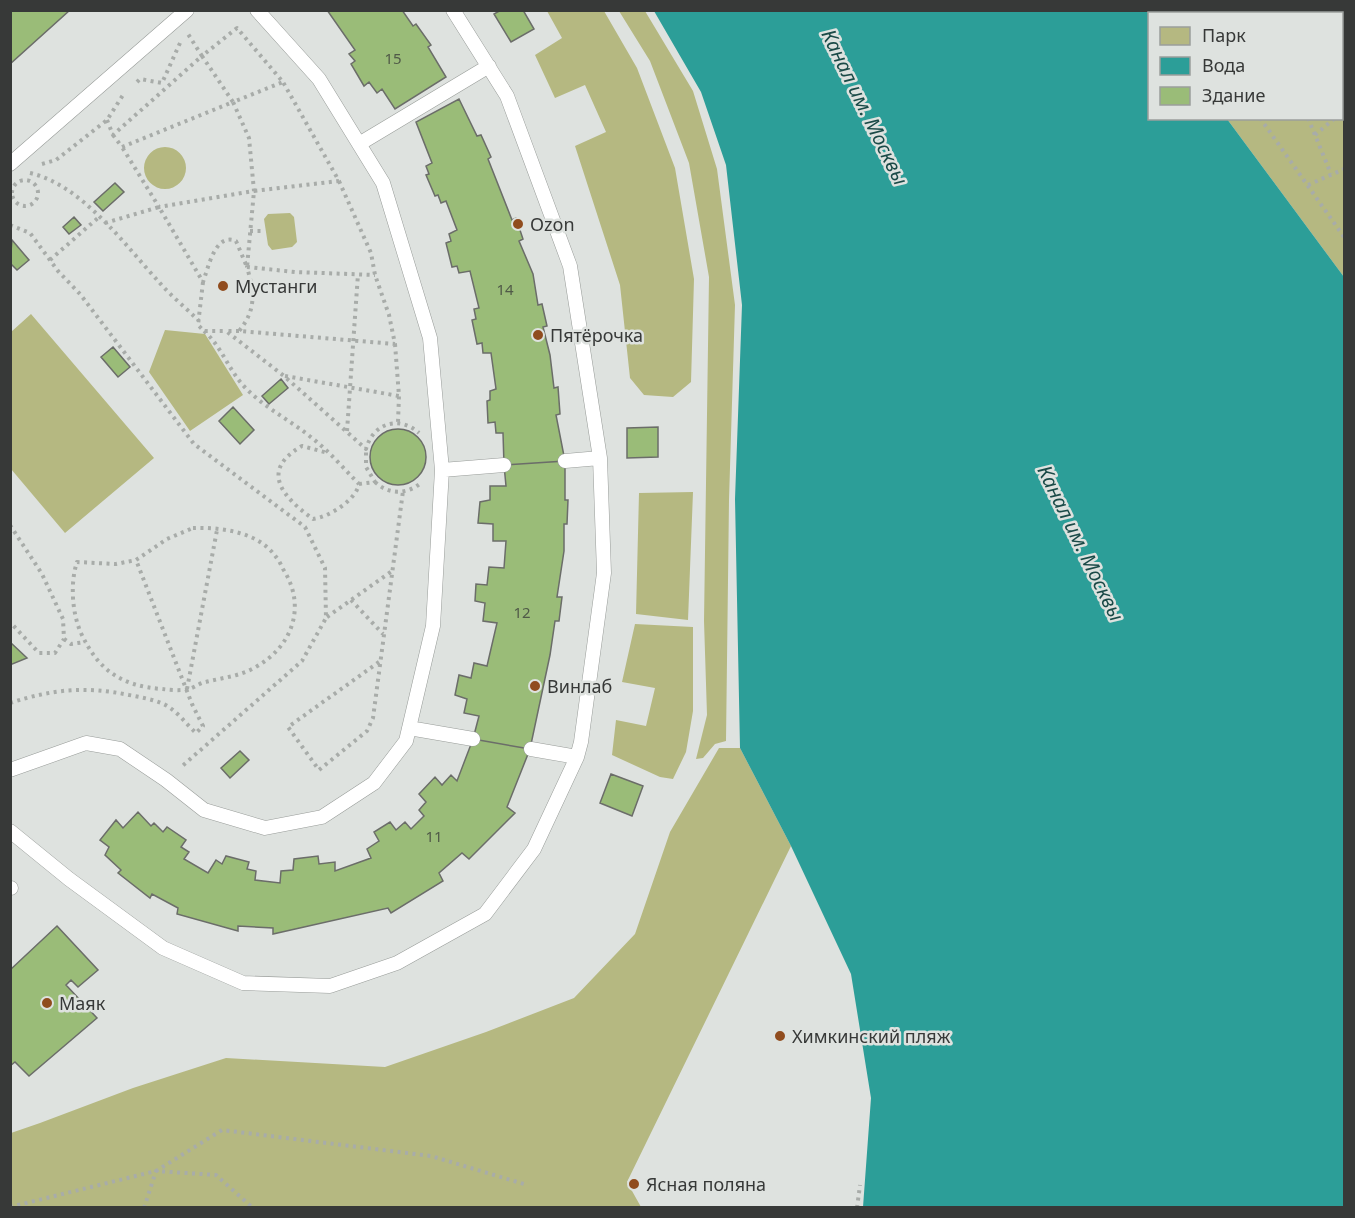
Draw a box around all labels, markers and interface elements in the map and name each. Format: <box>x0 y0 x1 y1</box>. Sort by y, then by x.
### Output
legend <box>1148 12 1343 120</box>
text: Парк <box>1202 23 1246 47</box>
water label: Канал им. Москвы <box>816 25 915 190</box>
house number: 15 <box>384 48 402 68</box>
text: Вода <box>1202 53 1245 77</box>
text: Здание <box>1202 83 1266 107</box>
place label: Ozon <box>530 212 575 236</box>
marker: Ozon <box>511 217 525 231</box>
place label: Мустанги <box>235 274 317 298</box>
marker: Мустанги <box>216 279 230 293</box>
house number: 14 <box>496 279 514 299</box>
place label: Пятёрочка <box>550 323 643 347</box>
marker: Пятёрочка <box>531 328 545 342</box>
water label: Канал им. Москвы <box>1032 461 1131 626</box>
house number: 12 <box>513 602 531 622</box>
place label: Винлаб <box>547 674 612 698</box>
marker: Винлаб <box>528 679 542 693</box>
house number: 11 <box>425 826 443 846</box>
place label: Маяк <box>59 991 106 1015</box>
marker: Маяк <box>40 996 54 1010</box>
place label: Химкинский пляж <box>792 1024 951 1048</box>
marker: Химкинский пляж <box>773 1029 787 1043</box>
place label: Ясная поляна <box>646 1172 766 1196</box>
marker: Ясная поляна <box>627 1177 641 1191</box>

